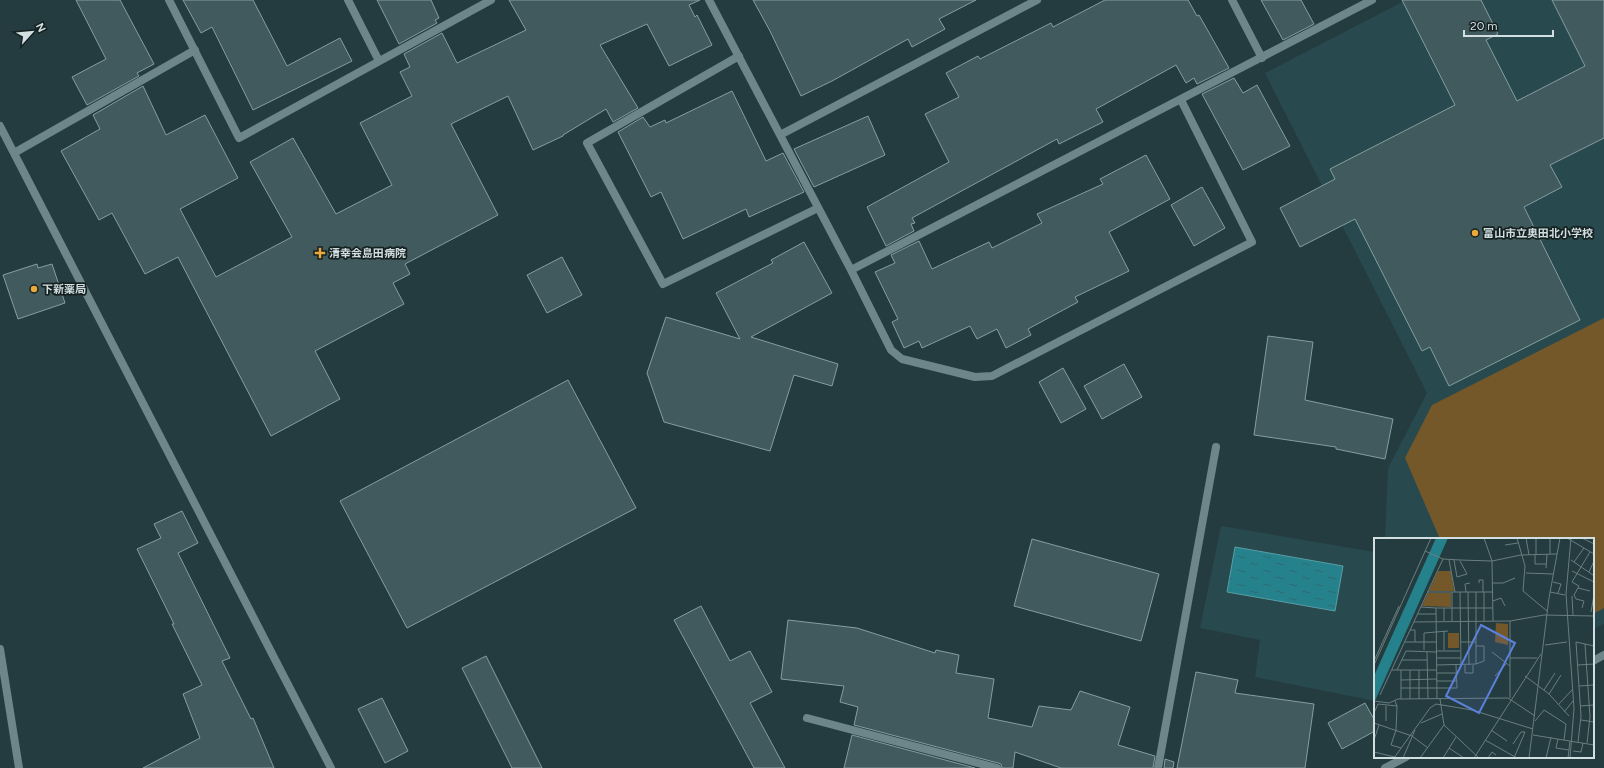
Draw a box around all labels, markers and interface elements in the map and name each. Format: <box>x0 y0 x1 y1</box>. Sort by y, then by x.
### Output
north arrow <box>12 12 52 52</box>
scale bar <box>1464 12 1553 38</box>
text: 20 m <box>1470 19 1498 33</box>
text: N <box>33 21 48 34</box>
place label: 富山市立奥田北小学校 <box>1483 227 1593 240</box>
marker: 富山市立奥田北小学校 <box>1470 228 1480 238</box>
marker: 清幸会島田病院 <box>314 247 326 259</box>
place label: 清幸会島田病院 <box>329 247 406 260</box>
place label: 下新薬局 <box>42 283 86 296</box>
marker: 下新薬局 <box>29 284 39 294</box>
inset map <box>1374 538 1594 758</box>

